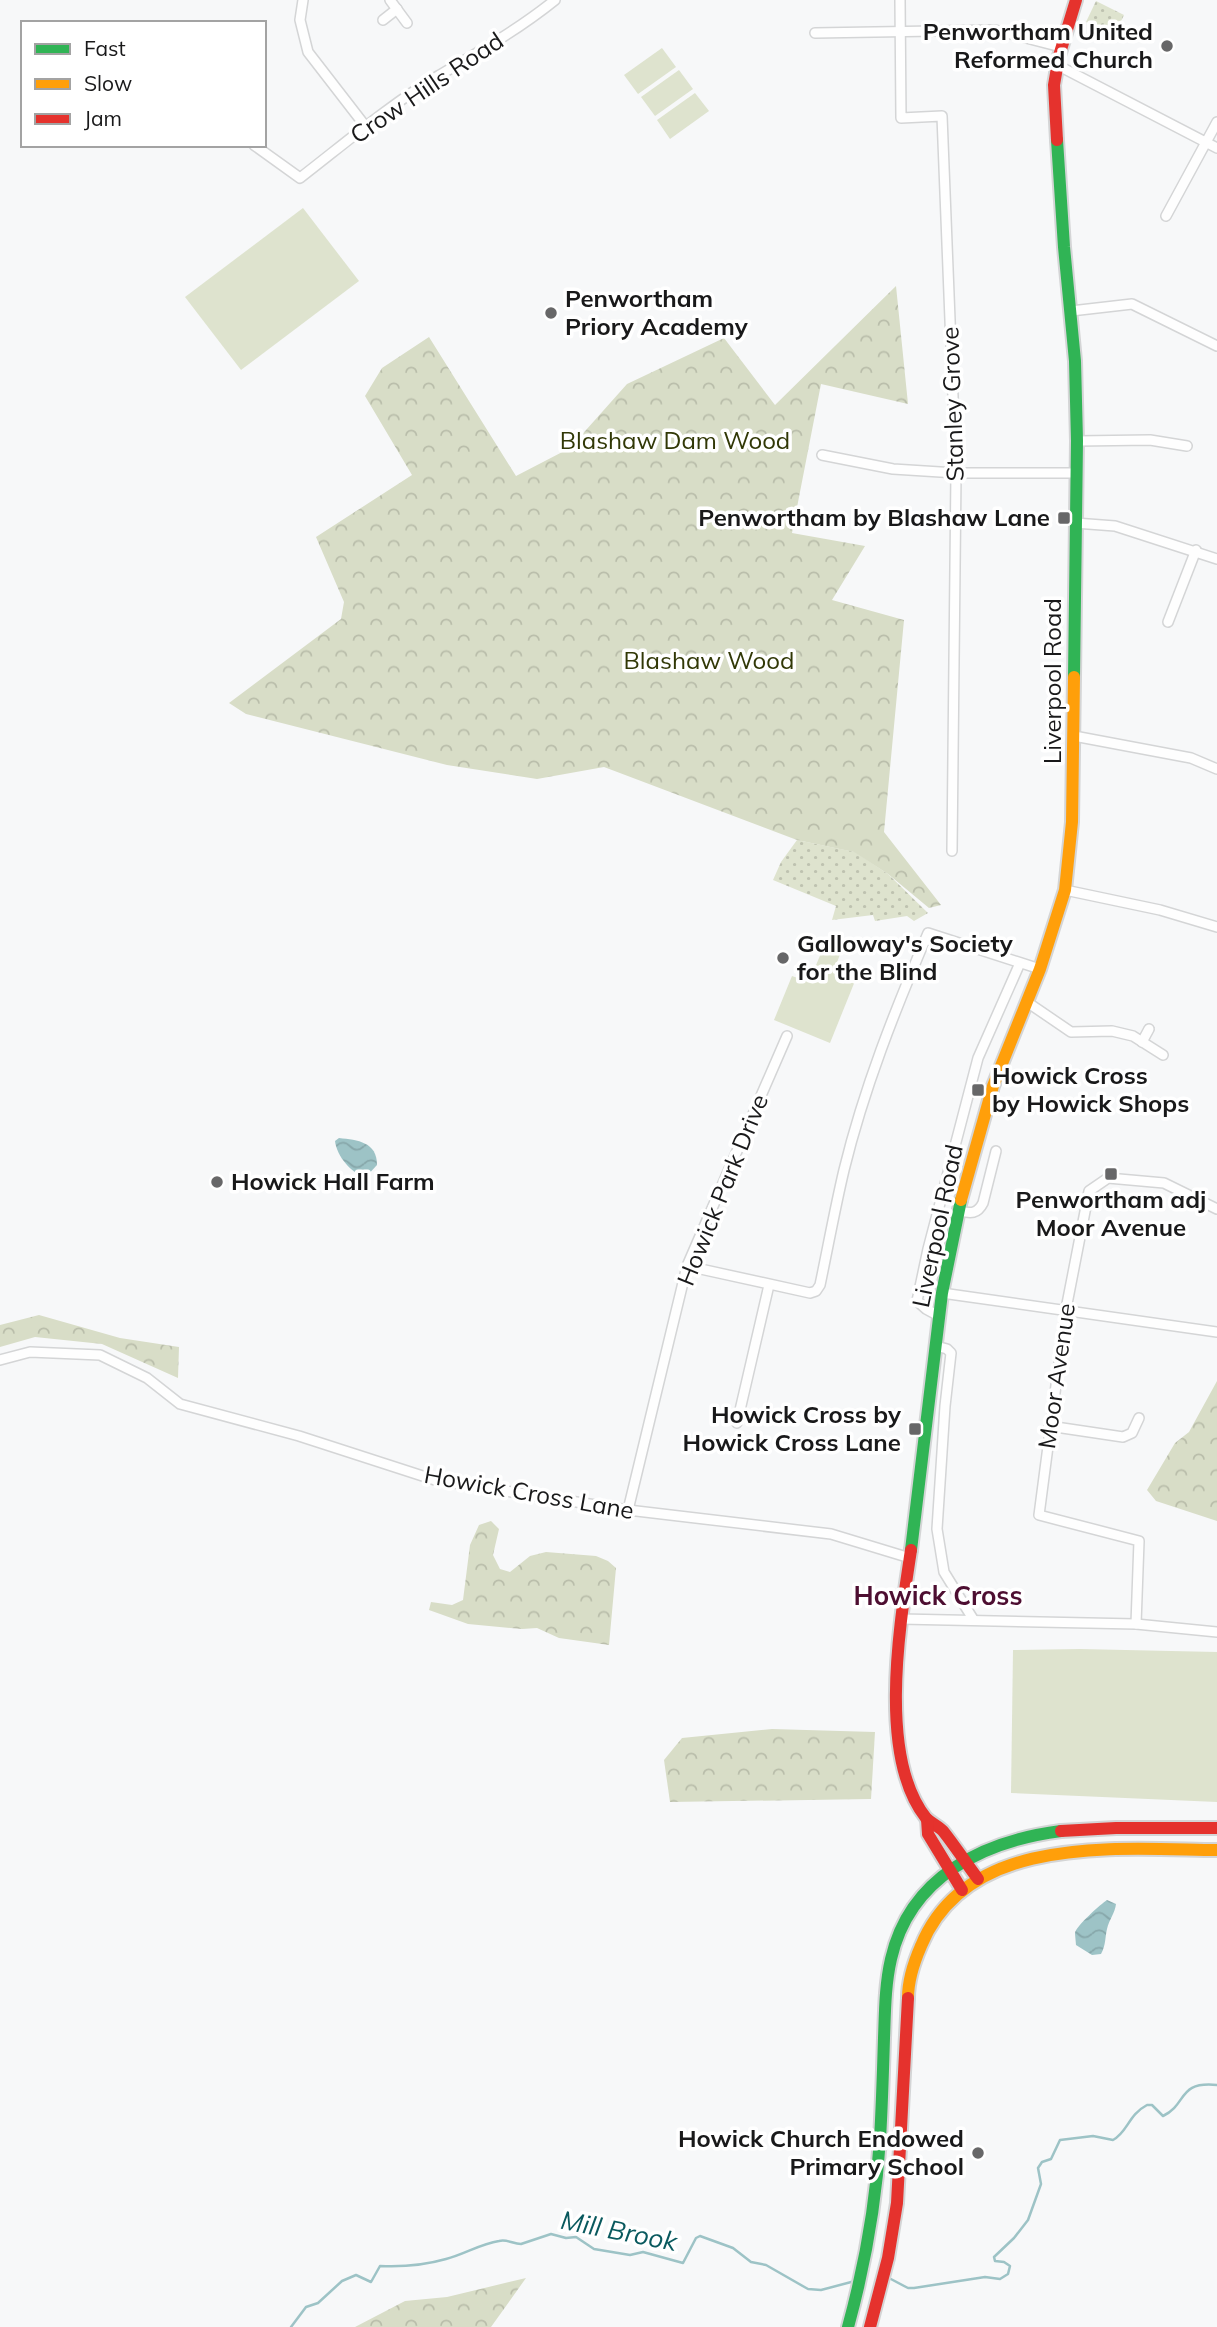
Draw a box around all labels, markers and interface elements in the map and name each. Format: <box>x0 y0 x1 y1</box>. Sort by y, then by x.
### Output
place label: Penwortham United Reformed Church <box>923 16 1153 74</box>
legend <box>21 21 266 147</box>
street label: Crow Hills Road <box>344 25 509 149</box>
text: Fast <box>84 35 126 61</box>
marker: Penwortham United Reformed Church <box>1159 38 1175 54</box>
text: Slow <box>84 70 132 96</box>
text: Jam <box>84 105 122 131</box>
place label: Penwortham Priory Academy <box>565 283 749 341</box>
marker: Penwortham Priory Academy <box>543 305 559 321</box>
street label: Stanley Grove <box>934 326 970 482</box>
park label: Blashaw Dam Wood <box>560 425 790 455</box>
place label: Penwortham by Blashaw Lane <box>698 502 1050 532</box>
marker: Penwortham by Blashaw Lane <box>1056 510 1072 526</box>
street label: Liverpool Road <box>1037 598 1067 764</box>
park label: Blashaw Wood <box>624 645 794 675</box>
place label: Galloway's Society for the Blind <box>797 928 1014 986</box>
marker: Galloway's Society for the Blind <box>775 950 791 966</box>
place label: Howick Cross by Howick Shops <box>992 1060 1189 1118</box>
marker: Howick Cross by Howick Shops <box>970 1082 986 1098</box>
street label: Howick Park Drive <box>670 1090 774 1290</box>
street label: Liverpool Road <box>905 1142 969 1310</box>
place label: Howick Hall Farm <box>231 1166 435 1196</box>
marker: Penwortham adj Moor Avenue <box>1103 1166 1119 1182</box>
marker: Howick Hall Farm <box>209 1174 225 1190</box>
place label: Penwortham adj Moor Avenue <box>1016 1184 1206 1242</box>
street label: Moor Avenue <box>1031 1301 1081 1451</box>
place label: Howick Cross by Howick Cross Lane <box>683 1399 902 1457</box>
marker: Howick Cross by Howick Cross Lane <box>907 1421 923 1437</box>
street label: Howick Cross Lane <box>422 1459 636 1525</box>
district label: Howick Cross <box>854 1579 1022 1612</box>
place label: Howick Church Endowed Primary School <box>678 2123 964 2181</box>
marker: Howick Church Endowed Primary School <box>970 2145 986 2161</box>
water label: Mill Brook <box>558 2203 681 2258</box>

